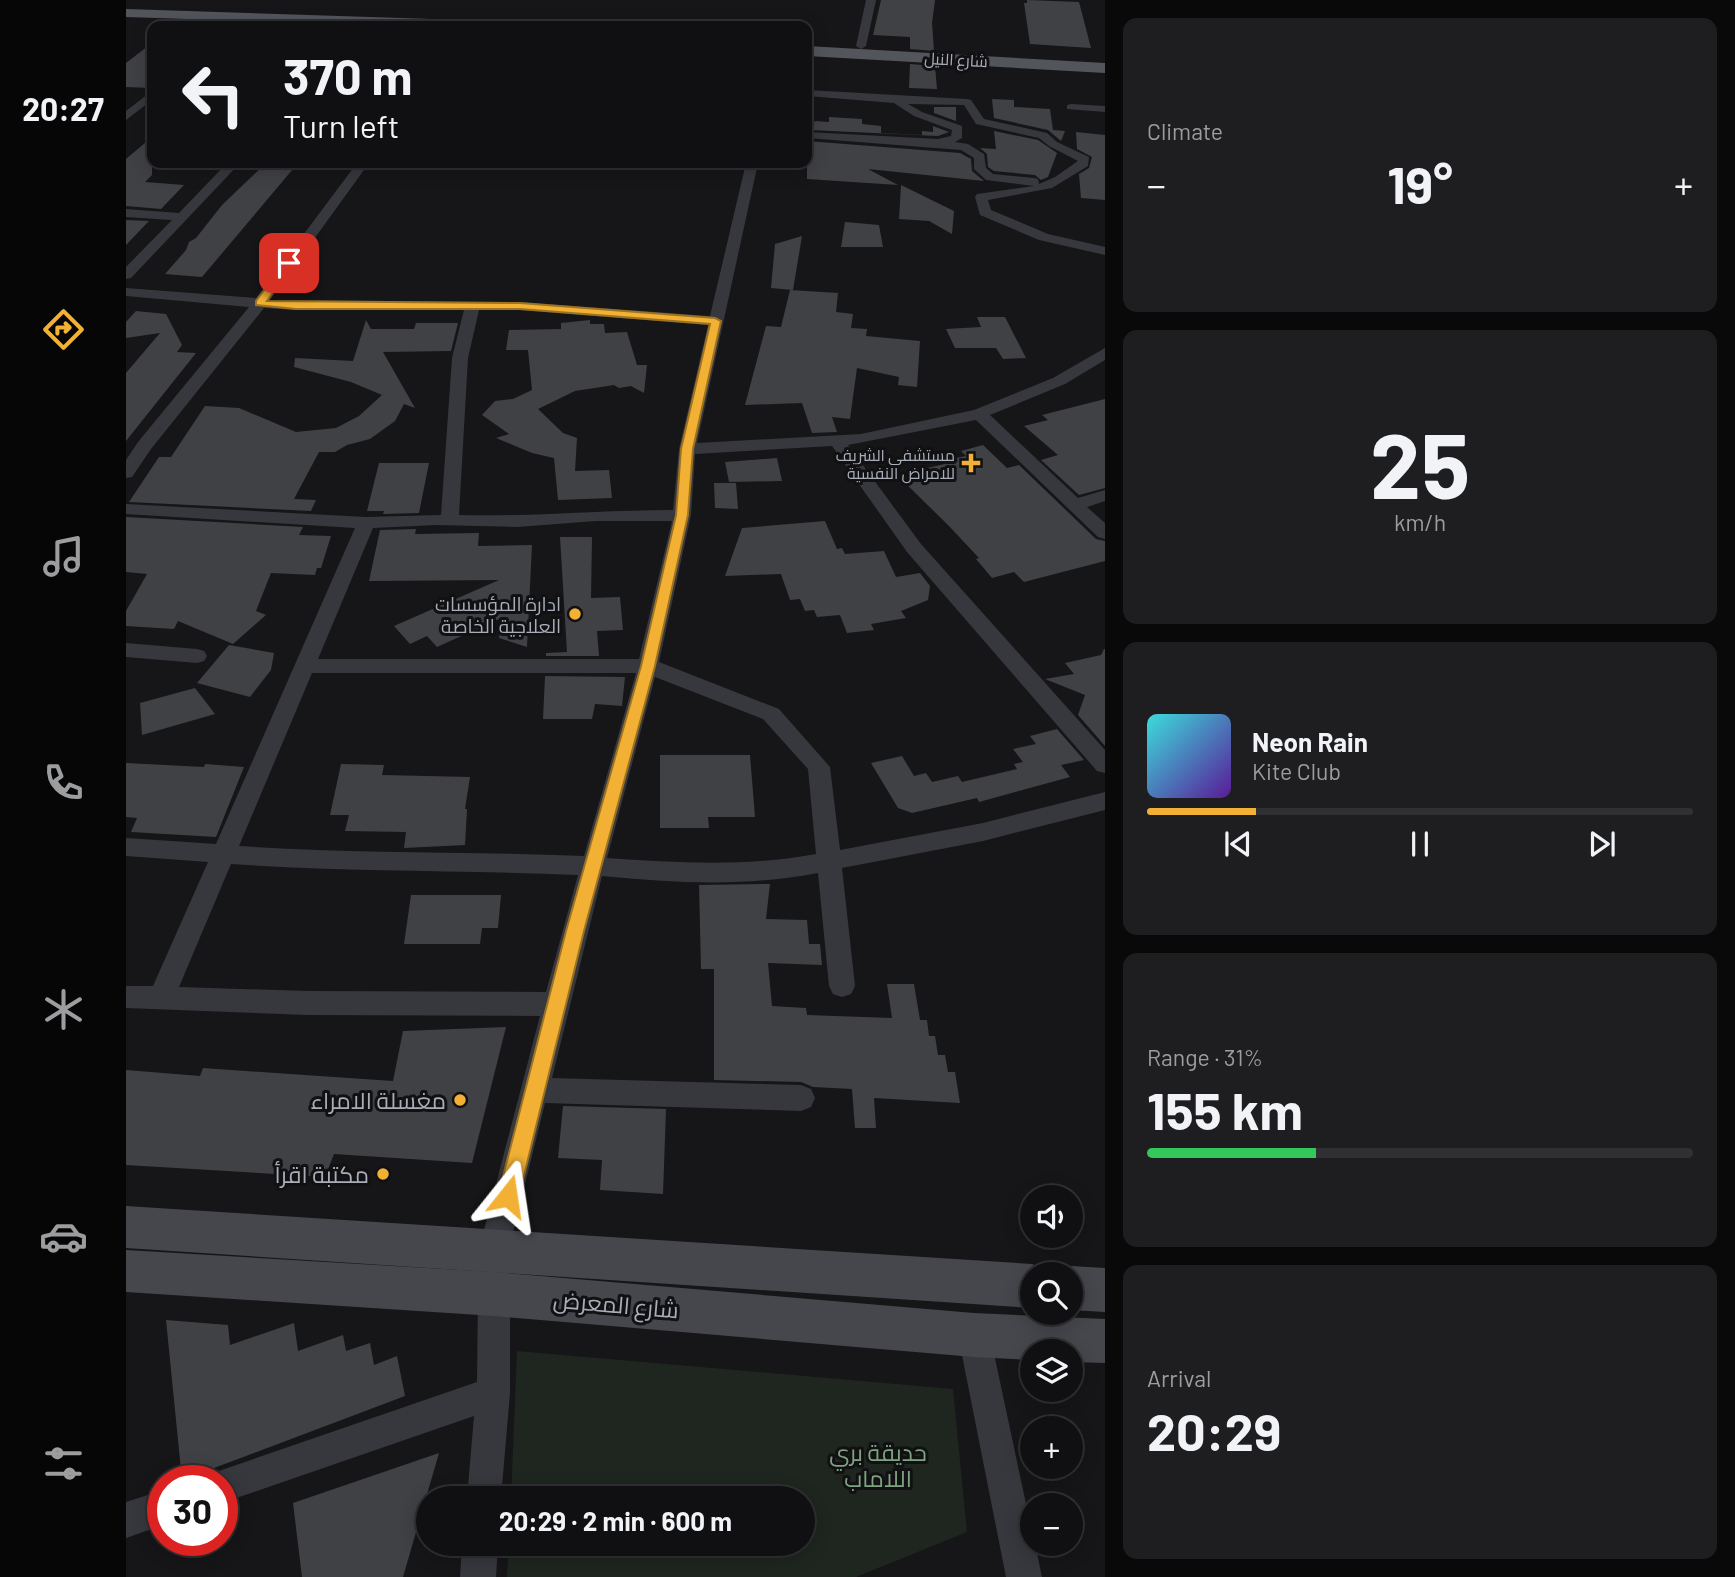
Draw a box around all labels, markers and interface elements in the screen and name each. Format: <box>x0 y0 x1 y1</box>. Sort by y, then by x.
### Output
text: 370 m <box>283 46 412 105</box>
street label: شارع النيل <box>924 48 988 73</box>
icon: left <box>168 49 259 140</box>
text: 20:27 <box>22 89 104 127</box>
text: Turn left <box>283 106 400 144</box>
text: Climate <box>1147 117 1223 145</box>
text: 19° <box>1387 152 1453 214</box>
text: − <box>1147 161 1166 207</box>
text: + <box>1674 161 1693 207</box>
pin <box>259 233 319 293</box>
icon: arrive <box>270 244 308 282</box>
icon: directions <box>39 305 88 354</box>
text: 25 <box>1370 408 1470 517</box>
place label: مستشفى الشريف للامراض النفسية <box>836 445 955 484</box>
marker: مستشفى الشريف للامراض النفسية <box>961 453 981 473</box>
text: km/h <box>1394 508 1446 536</box>
icon: music <box>39 532 88 581</box>
place label: ادارة المؤسسات العلاجية الخاصة <box>435 592 561 637</box>
marker: ادارة المؤسسات العلاجية الخاصة <box>567 606 583 622</box>
text: Neon Rain <box>1252 726 1368 757</box>
text: Kite Club <box>1252 757 1341 785</box>
icon: phone <box>39 758 88 807</box>
icon: previous <box>1219 825 1257 863</box>
icon: pause <box>1401 825 1439 863</box>
icon: next <box>1583 825 1621 863</box>
icon: climate <box>39 985 88 1034</box>
text: Range · 31% <box>1147 1043 1263 1071</box>
text: 155 km <box>1147 1078 1303 1140</box>
place label: مغسلة الامراء <box>311 1086 446 1114</box>
marker: مغسلة الامراء <box>452 1092 468 1108</box>
position arrow <box>471 1159 545 1233</box>
place label: مكتبة اقرأ <box>274 1160 369 1188</box>
marker: مكتبة اقرأ <box>375 1166 391 1182</box>
map controls <box>1020 1185 1083 1556</box>
button: sound <box>1020 1185 1083 1248</box>
icon: car <box>39 1212 88 1261</box>
button: search <box>1020 1262 1083 1325</box>
street label: شارع المعرض <box>552 1285 680 1326</box>
button: layers <box>1020 1339 1083 1402</box>
text: Arrival <box>1147 1364 1211 1392</box>
text: 20:29 <box>1147 1399 1281 1461</box>
button: + <box>1020 1416 1083 1479</box>
park label: حديقة بري اللاماب <box>829 1438 927 1492</box>
icon: filters <box>39 1439 88 1488</box>
speed limit sign: 30 <box>147 1465 238 1556</box>
button: − <box>1020 1493 1083 1556</box>
text: 20:29 · 2 min · 600 m <box>499 1505 732 1536</box>

